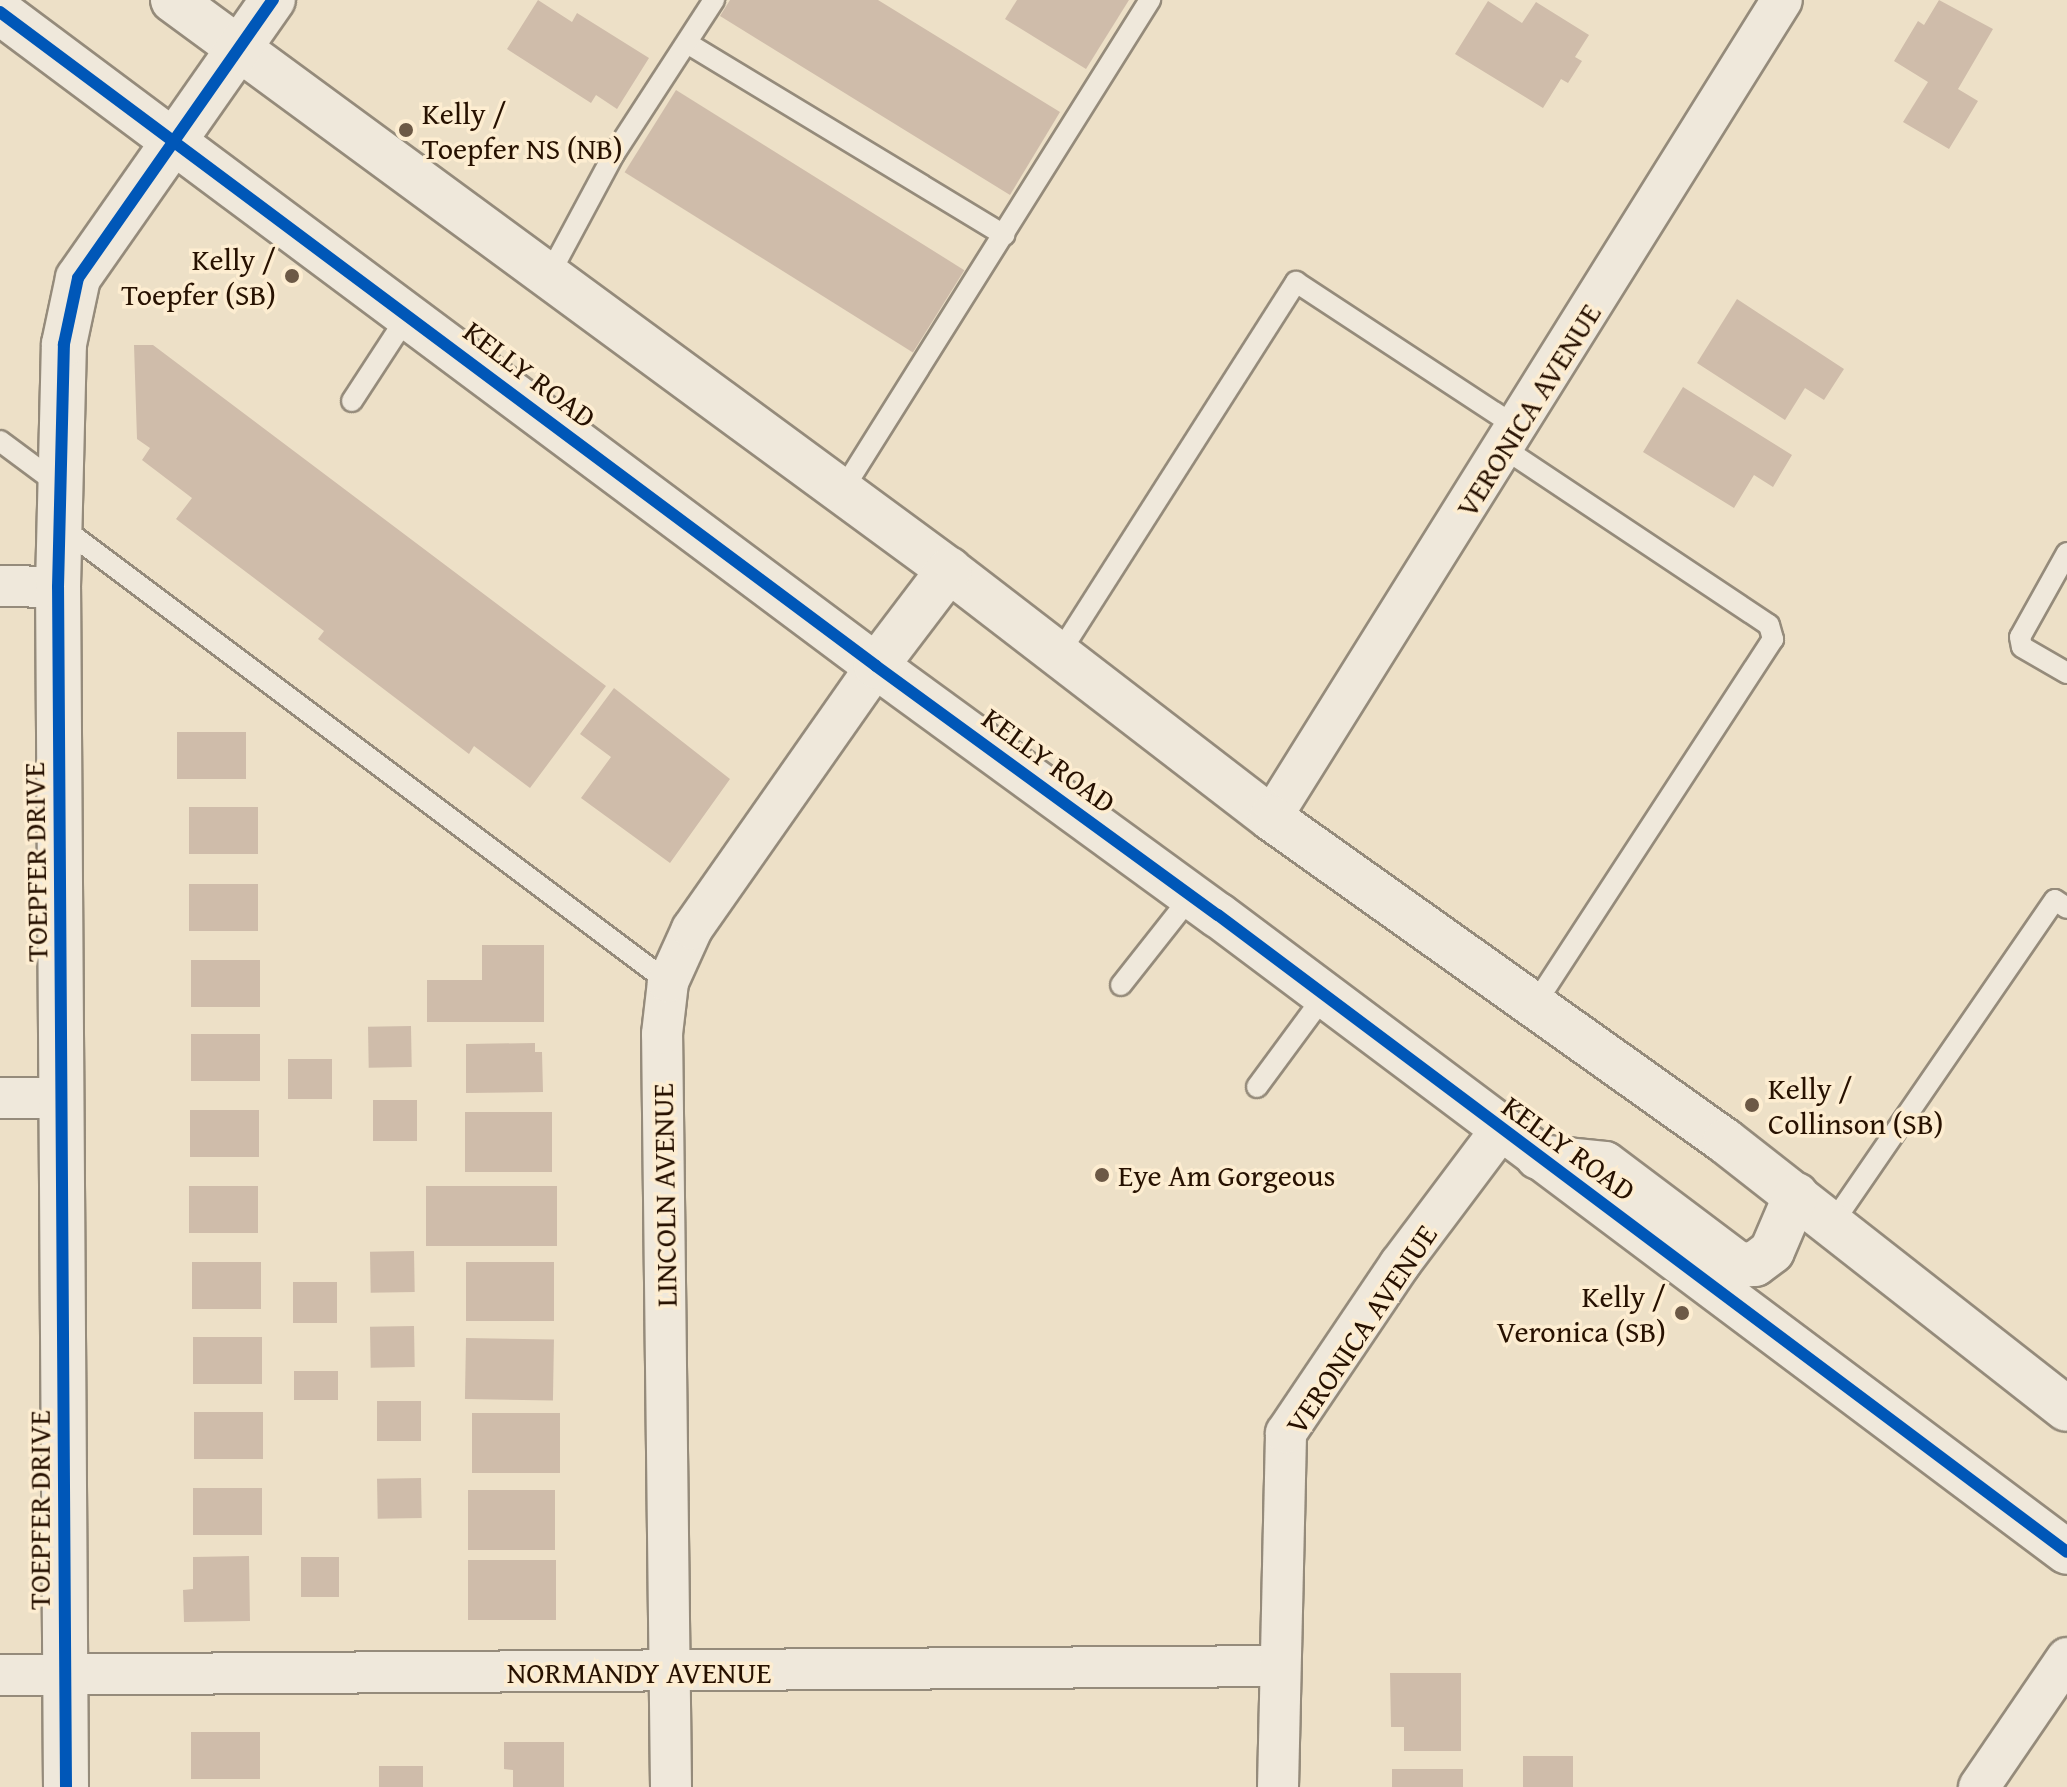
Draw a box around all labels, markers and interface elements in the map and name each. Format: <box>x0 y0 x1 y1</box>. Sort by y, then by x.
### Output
place label: Kelly / Toepfer NS (NB) <box>422 95 623 166</box>
marker: Kelly / Toepfer NS (NB) <box>397 121 415 139</box>
place label: Kelly / Toepfer (SB) <box>121 241 276 312</box>
marker: Kelly / Toepfer (SB) <box>283 267 301 285</box>
street label: VERONICA AVENUE <box>1448 297 1608 523</box>
street label: KELLY ROAD <box>457 313 603 435</box>
street label: KELLY ROAD <box>975 700 1123 820</box>
street label: TOEPFER DRIVE <box>15 762 55 962</box>
place label: Kelly / Collinson (SB) <box>1768 1070 1943 1140</box>
street label: LINCOLN AVENUE <box>644 1083 684 1307</box>
street label: KELLY ROAD <box>1495 1088 1643 1208</box>
marker: Kelly / Collinson (SB) <box>1743 1096 1761 1114</box>
place label: Eye Am Gorgeous <box>1118 1157 1335 1193</box>
marker: Eye Am Gorgeous <box>1093 1166 1111 1184</box>
street label: VERONICA AVENUE <box>1278 1218 1444 1440</box>
place label: Kelly / Veronica (SB) <box>1497 1278 1666 1348</box>
marker: Kelly / Veronica (SB) <box>1673 1304 1691 1322</box>
street label: TOEPFER DRIVE <box>21 1410 57 1610</box>
street label: NORMANDY AVENUE <box>507 1654 771 1690</box>

